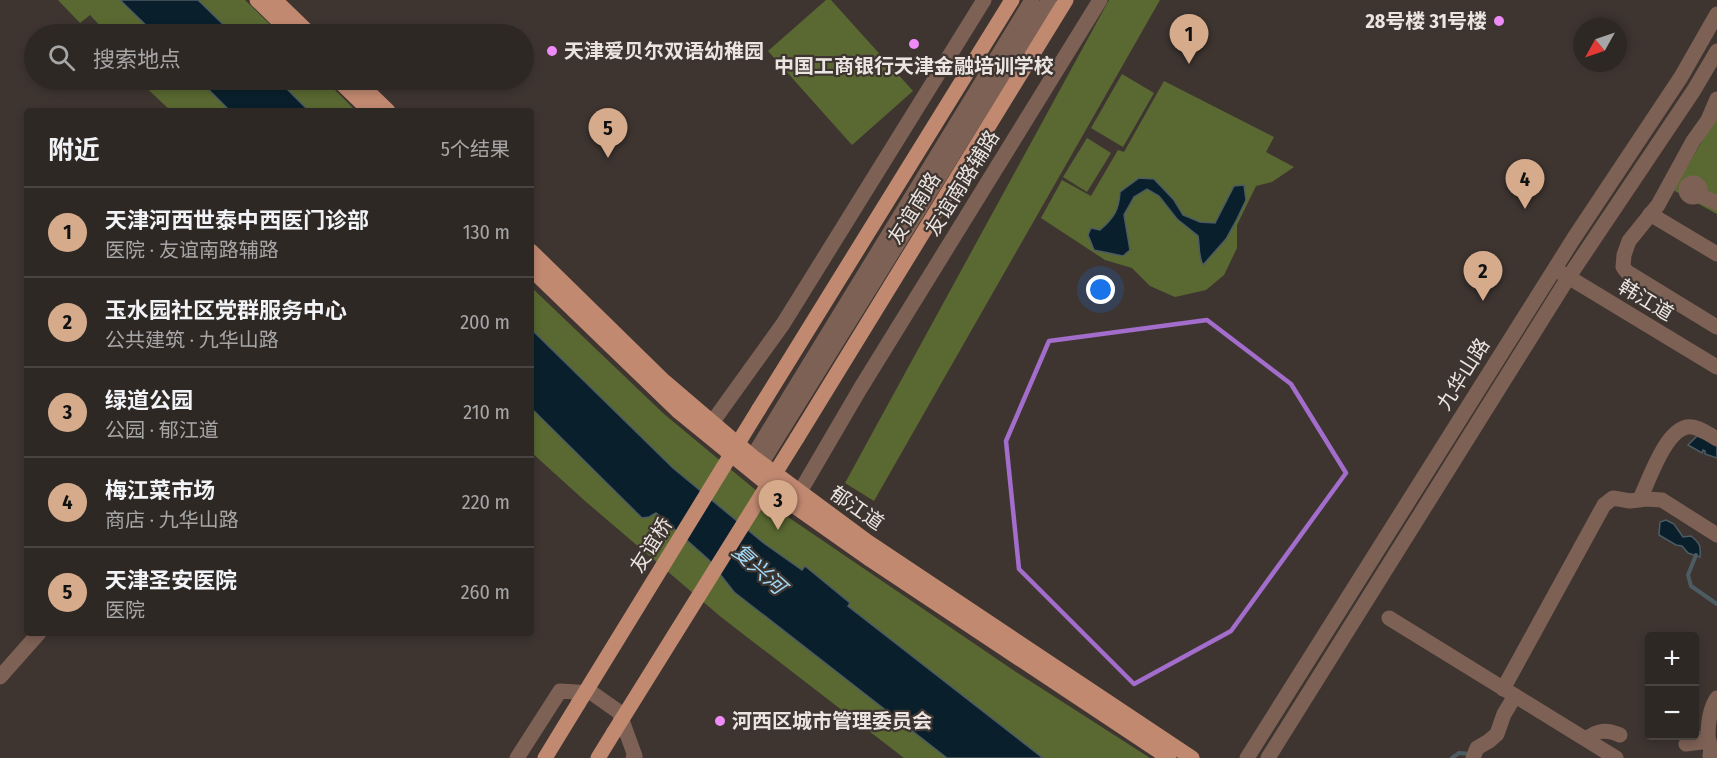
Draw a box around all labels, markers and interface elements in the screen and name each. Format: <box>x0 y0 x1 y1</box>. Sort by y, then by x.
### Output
place label: 28号楼 31号楼 <box>1365 9 1487 33</box>
pin: 1 <box>1170 14 1208 64</box>
marker: 28号楼 31号楼 <box>1492 14 1506 28</box>
north arrow <box>1573 18 1627 72</box>
search box <box>24 24 534 90</box>
marker: 中国工商银行天津金融培训学校 <box>907 37 921 51</box>
place label: 天津爱贝尔双语幼稚园 <box>564 39 764 63</box>
icon: search <box>45 41 78 74</box>
marker: 天津爱贝尔双语幼稚园 <box>545 44 559 58</box>
text: 搜索地点 <box>93 46 181 73</box>
place label: 中国工商银行天津金融培训学校 <box>774 54 1054 78</box>
pin: 5 <box>588 108 628 158</box>
street label: 友谊南路辅路 <box>920 126 1004 240</box>
text: 附近 <box>48 135 100 166</box>
text: 5个结果 <box>441 137 510 161</box>
pin: 4 <box>1506 160 1544 209</box>
street label: 友谊南路 <box>883 168 945 248</box>
text: 天津河西世泰中西医门诊部 <box>105 207 369 234</box>
text: 1 <box>63 220 72 244</box>
text: 130 m <box>463 220 510 244</box>
text: 医院 · 友谊南路辅路 <box>105 238 279 262</box>
pin: 2 <box>1464 252 1502 301</box>
street label: 韩江道 <box>1614 274 1678 326</box>
your location <box>1086 275 1115 304</box>
text: 玉水园社区党群服务中心 <box>105 297 347 324</box>
text: 2 <box>63 310 72 334</box>
text: 200 m <box>460 310 510 334</box>
text: 公共建筑 · 九华山路 <box>105 328 279 352</box>
street label: 九华山路 <box>1432 334 1494 414</box>
text: 绿道公园 <box>105 387 193 414</box>
text: 3 <box>63 400 72 424</box>
text: 210 m <box>463 400 510 424</box>
text: 公园 · 郁江道 <box>105 418 219 442</box>
text: 梅江菜市场 <box>105 477 215 504</box>
pin: 3 <box>758 480 798 530</box>
street label: 郁江道 <box>826 481 888 535</box>
text: 4 <box>62 490 73 514</box>
text: 220 m <box>462 490 510 514</box>
text: 商店 · 九华山路 <box>105 508 239 532</box>
street label: 友谊桥 <box>625 513 677 577</box>
water label: 复兴河 <box>727 538 794 602</box>
text: 天津圣安医院 <box>105 567 237 594</box>
text: 5 <box>63 580 72 604</box>
text: 260 m <box>461 580 510 604</box>
text: 医院 <box>105 598 145 622</box>
map controls <box>1645 632 1699 740</box>
button: + <box>1645 632 1699 686</box>
button: − <box>1645 686 1699 740</box>
place label: 河西区城市管理委员会 <box>732 709 932 733</box>
marker: 河西区城市管理委员会 <box>713 714 727 728</box>

